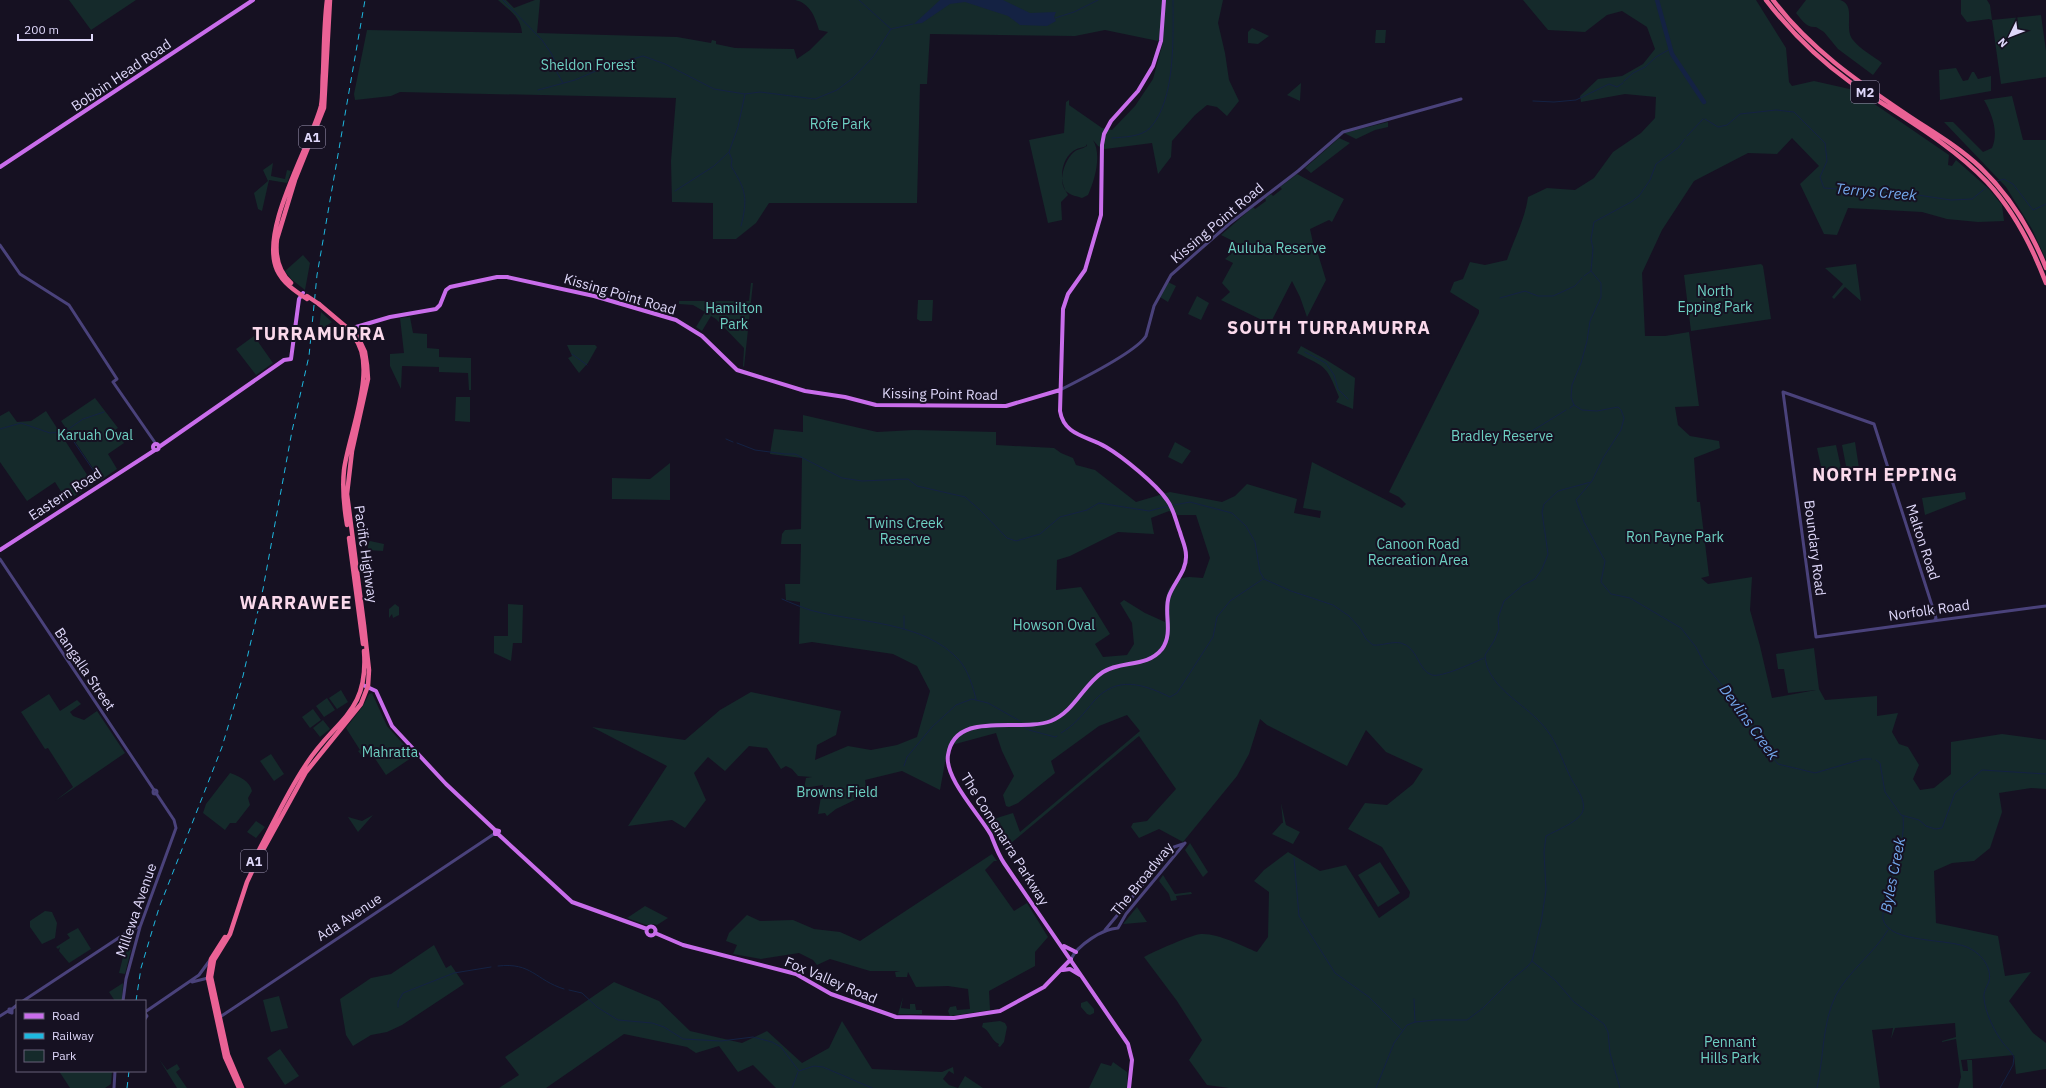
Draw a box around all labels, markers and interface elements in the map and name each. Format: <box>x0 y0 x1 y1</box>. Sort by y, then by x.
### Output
scale bar <box>18 16 92 42</box>
north arrow <box>1990 16 2030 56</box>
text: 200 m <box>24 22 59 37</box>
street label: Bobbin Head Road <box>68 35 174 115</box>
text: N <box>1995 35 2011 51</box>
park label: Sheldon Forest <box>541 56 635 74</box>
road number: M2 <box>1851 81 1879 103</box>
park label: Rofe Park <box>810 115 871 133</box>
road number: A1 <box>299 126 325 148</box>
water label: Terrys Creek <box>1835 178 1918 205</box>
street label: Kissing Point Road <box>1167 179 1267 267</box>
park label: Auluba Reserve <box>1228 239 1326 257</box>
street label: Kissing Point Road <box>562 269 678 319</box>
park label: North Epping Park <box>1678 282 1753 316</box>
park label: Hamilton Park <box>705 299 763 333</box>
district label: SOUTH TURRAMURRA <box>1227 316 1431 339</box>
district label: TURRAMURRA <box>252 322 386 345</box>
street label: Kissing Point Road <box>882 384 998 404</box>
park label: Karuah Oval <box>57 426 133 444</box>
park label: Bradley Reserve <box>1451 427 1553 445</box>
district label: NORTH EPPING <box>1812 463 1958 486</box>
street label: Eastern Road <box>25 464 105 524</box>
street label: Boundary Road <box>1800 499 1830 597</box>
street label: Malton Road <box>1902 502 1944 582</box>
street label: Pacific Highway <box>350 504 382 604</box>
park label: Twins Creek Reserve <box>867 514 944 548</box>
park label: Ron Payne Park <box>1626 528 1725 546</box>
park label: Canoon Road Recreation Area <box>1368 535 1469 569</box>
district label: WARRAWEE <box>240 591 352 614</box>
street label: Norfolk Road <box>1887 595 1971 625</box>
park label: Howson Oval <box>1013 616 1095 634</box>
street label: Bangalla Street <box>51 624 119 714</box>
water label: Devlins Creek <box>1716 680 1783 764</box>
park label: Mahratta <box>362 743 419 761</box>
street label: The Comenarra Parkway <box>957 769 1053 909</box>
park label: Browns Field <box>796 783 878 801</box>
water label: Byles Creek <box>1876 835 1909 914</box>
street label: The Broadway <box>1107 839 1177 919</box>
road number: A1 <box>241 850 267 872</box>
street label: Millewa Avenue <box>112 860 161 959</box>
street label: Ada Avenue <box>313 889 385 945</box>
street label: Fox Valley Road <box>782 952 880 1008</box>
legend <box>16 1000 146 1072</box>
text: Road <box>52 1008 80 1023</box>
text: Railway <box>52 1028 94 1043</box>
park label: Pennant Hills Park <box>1700 1033 1760 1067</box>
text: Park <box>52 1048 77 1063</box>

